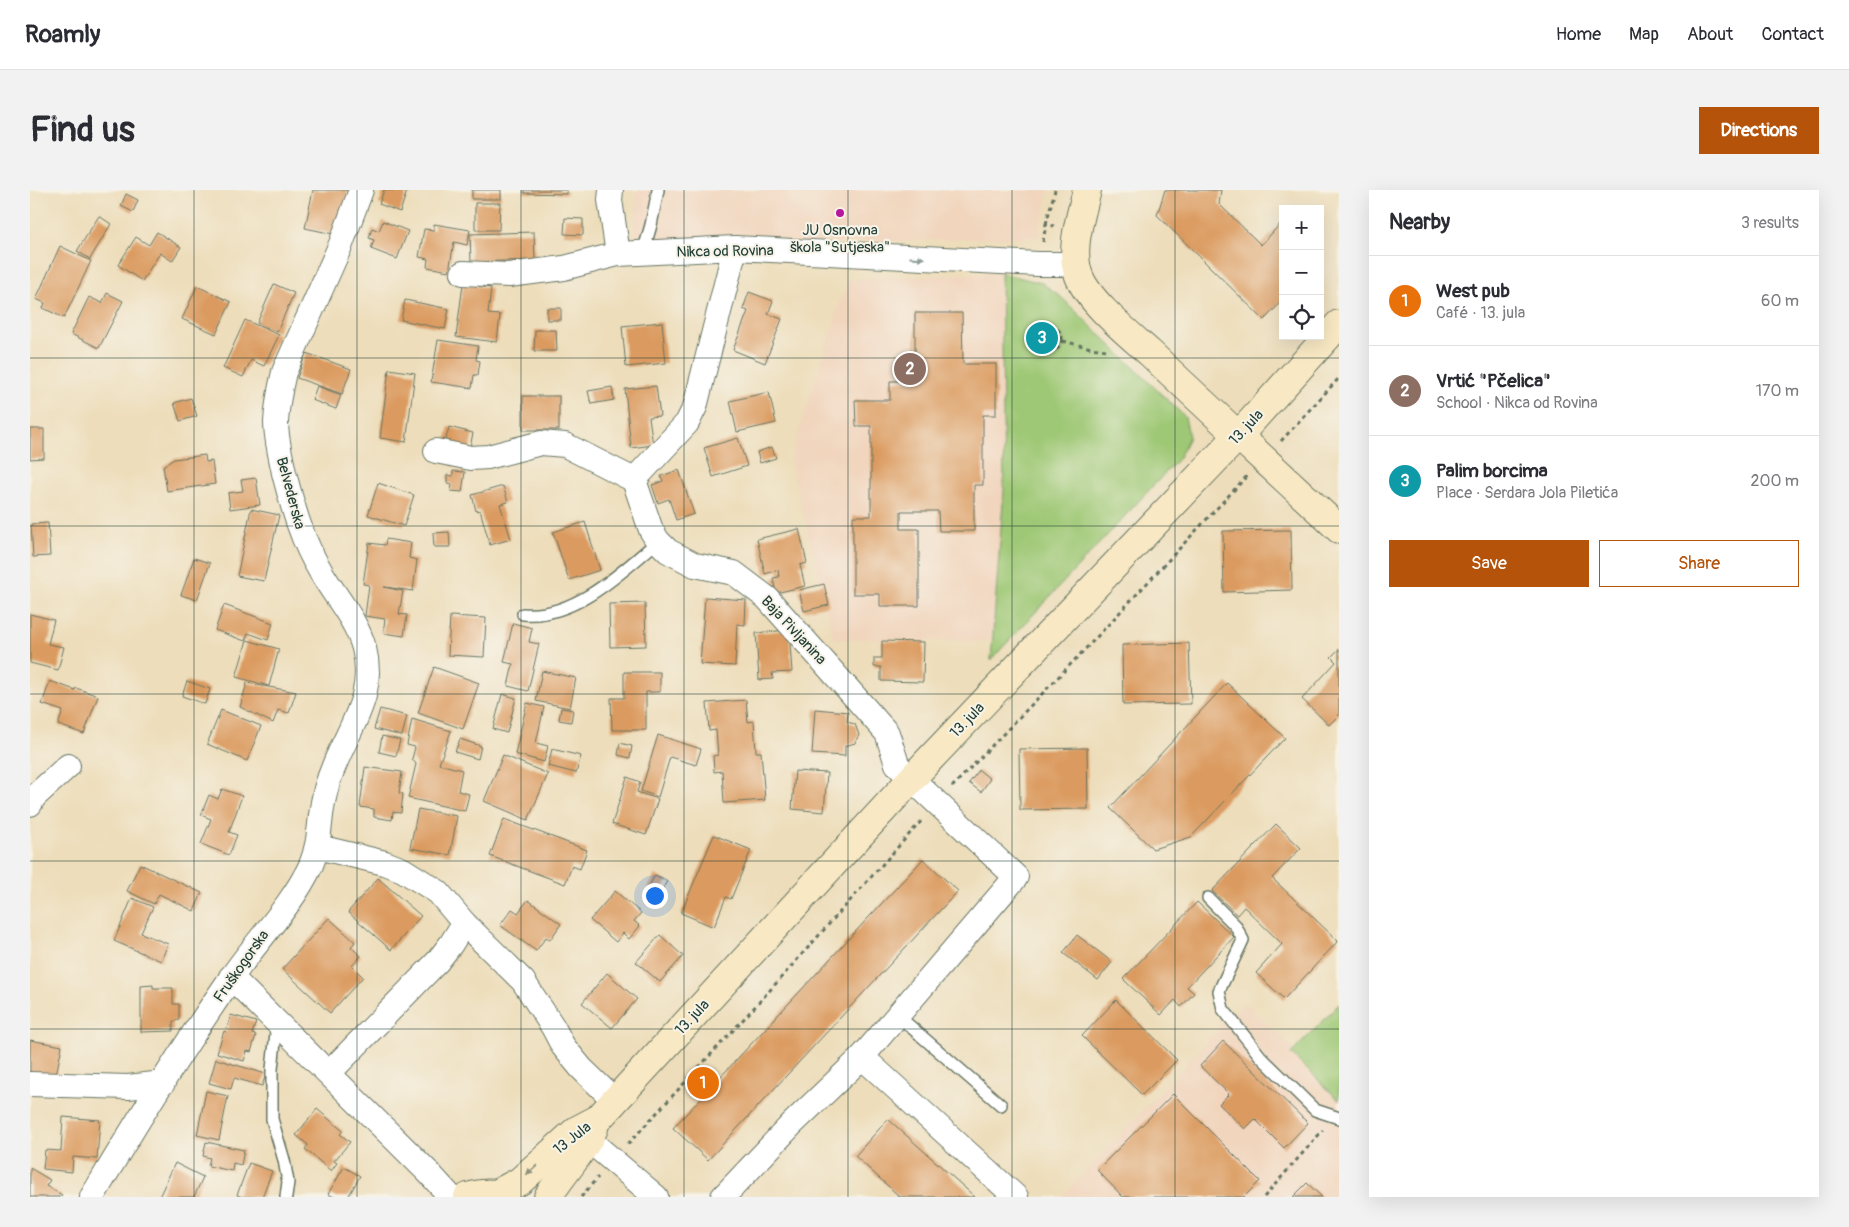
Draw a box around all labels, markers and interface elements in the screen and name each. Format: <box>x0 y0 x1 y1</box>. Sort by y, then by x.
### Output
text: Roamly <box>25 20 100 49</box>
text: Home <box>1556 23 1601 46</box>
text: Map <box>1629 23 1659 46</box>
text: About <box>1687 23 1733 46</box>
text: Contact <box>1761 23 1824 46</box>
button: Directions <box>1699 107 1819 154</box>
text: Find us <box>30 108 135 152</box>
map controls <box>1279 205 1324 340</box>
button: + <box>1279 205 1324 250</box>
marker: JU Osnovna škola "Sutjeska" <box>834 207 846 219</box>
text: Nearby <box>1389 209 1450 236</box>
text: 3 results <box>1741 213 1799 233</box>
place label: JU Osnovna škola "Sutjeska" <box>790 221 890 257</box>
street label: Nikca od Rovina <box>676 241 774 262</box>
button: − <box>1279 250 1324 295</box>
one-way arrow <box>909 254 925 262</box>
text: West pub <box>1436 279 1510 303</box>
text: 1 <box>1402 291 1408 311</box>
text: 60 m <box>1761 291 1799 311</box>
button: locate <box>1279 295 1324 340</box>
text: Café · 13. jula <box>1436 303 1525 323</box>
pin: 3 <box>1026 319 1058 357</box>
pin: 2 <box>894 350 926 388</box>
text: Vrtić "Pčelica" <box>1436 369 1551 393</box>
text: 2 <box>1401 381 1409 401</box>
text: 170 m <box>1756 381 1799 401</box>
text: School · Nikca od Rovina <box>1436 393 1598 413</box>
street label: 13. jula <box>1225 405 1268 449</box>
street label: Belvederska <box>272 455 309 531</box>
text: Palim borcima <box>1436 459 1548 483</box>
text: 3 <box>1401 471 1409 491</box>
text: 200 m <box>1751 471 1799 491</box>
text: Place · Serdara Jola Piletića <box>1436 483 1618 503</box>
button: Save <box>1389 540 1589 587</box>
button: Share <box>1599 540 1799 587</box>
street label: Baja Pivljanina <box>757 592 830 669</box>
street label: 13. jula <box>946 699 989 742</box>
your location <box>642 883 668 909</box>
street label: Fruškogorska <box>210 926 273 1006</box>
street label: 13. jula <box>671 995 714 1039</box>
pin: 1 <box>687 1064 719 1102</box>
street label: 13 Jula <box>550 1118 595 1159</box>
one-way arrow <box>526 1165 539 1176</box>

